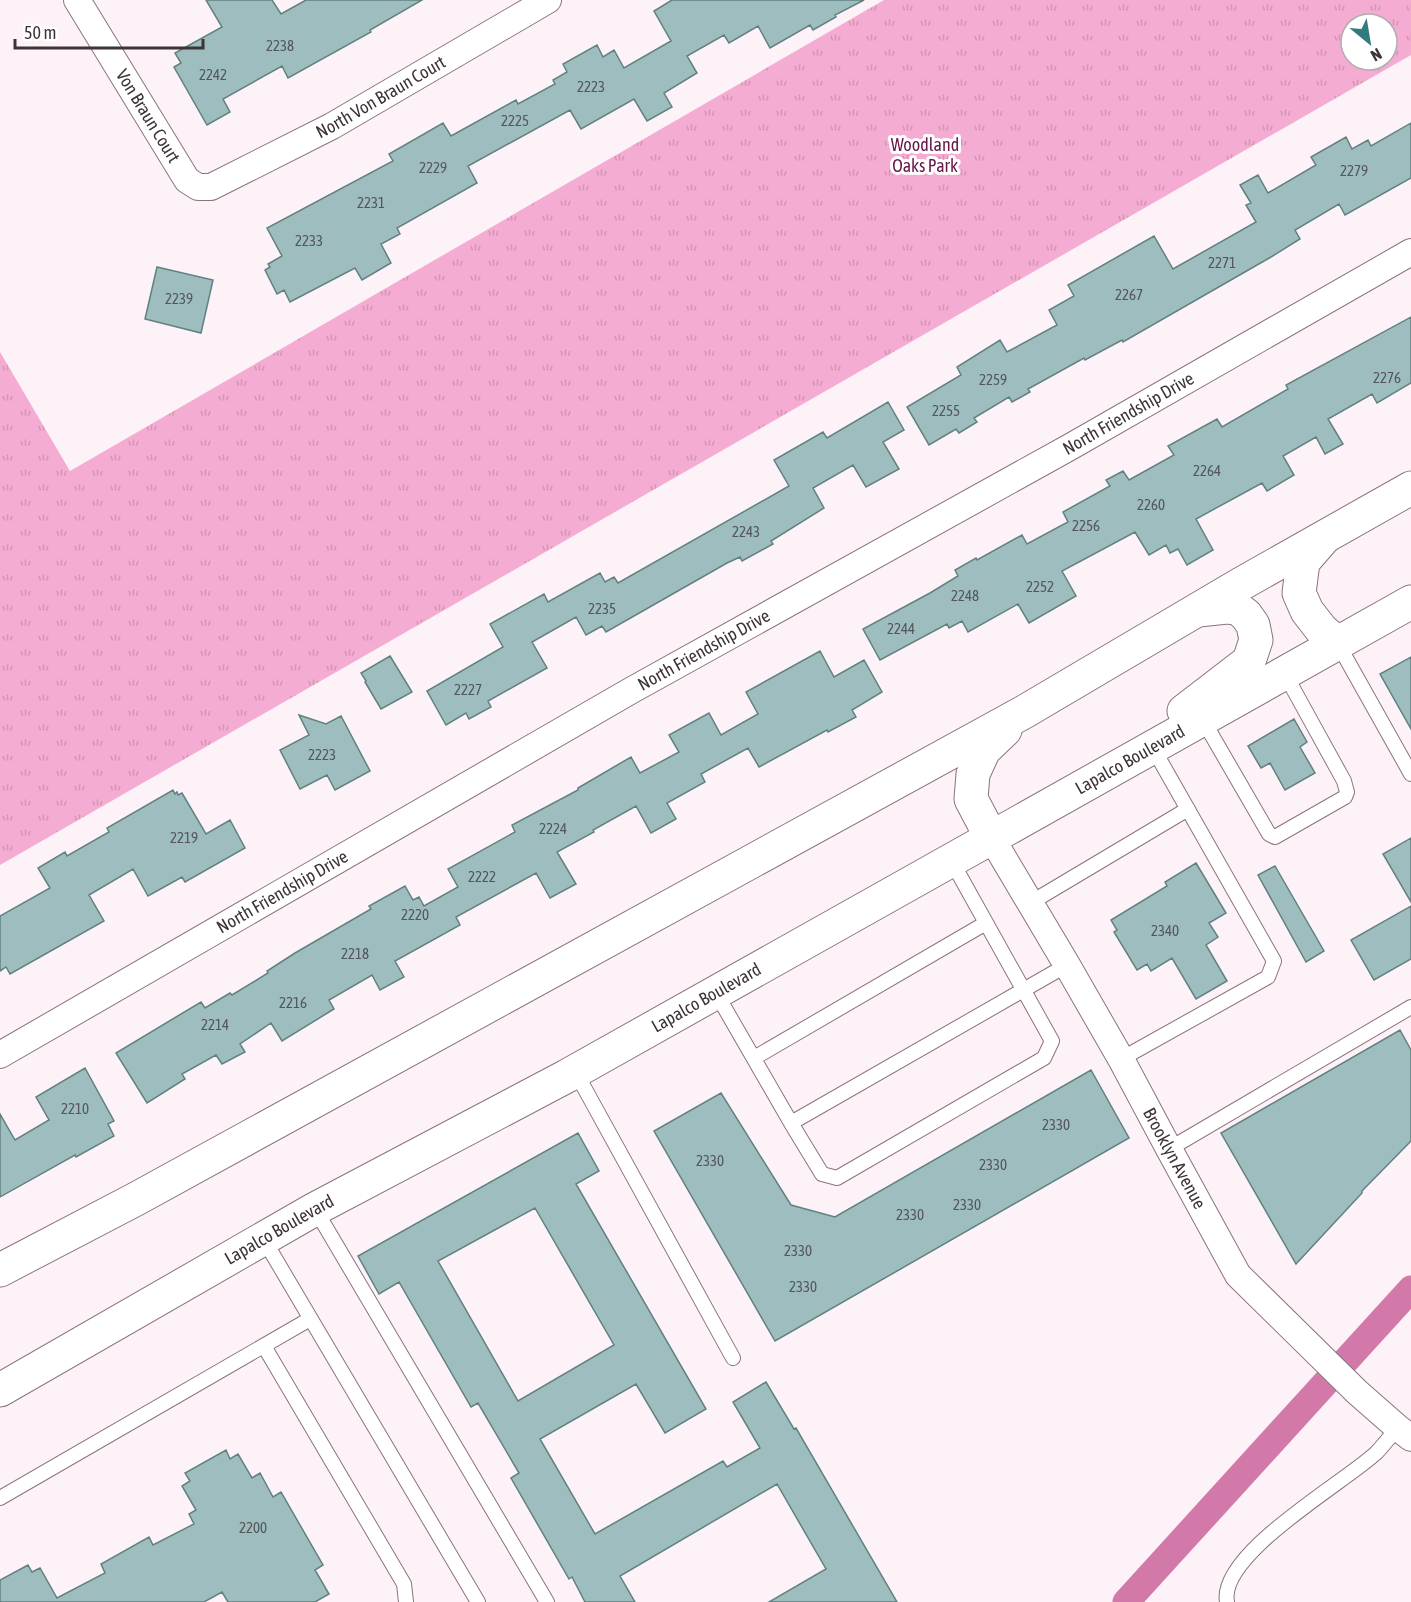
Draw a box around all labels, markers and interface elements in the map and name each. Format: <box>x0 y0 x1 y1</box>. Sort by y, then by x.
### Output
scale bar <box>15 12 202 50</box>
north arrow <box>1339 12 1399 72</box>
text: 50 m <box>24 22 56 43</box>
house number: 2238 <box>266 37 294 54</box>
text: N <box>1368 45 1385 65</box>
street label: North Von Braun Court <box>312 51 449 142</box>
street label: Von Braun Court <box>112 65 185 166</box>
house number: 2242 <box>199 66 227 83</box>
house number: 2223 <box>577 78 605 95</box>
house number: 2225 <box>501 112 529 129</box>
park label: Woodland Oaks Park <box>891 134 959 176</box>
house number: 2229 <box>419 159 447 176</box>
house number: 2279 <box>1340 162 1368 179</box>
house number: 2231 <box>357 194 385 211</box>
house number: 2233 <box>295 232 323 249</box>
house number: 2271 <box>1208 254 1236 271</box>
house number: 2267 <box>1115 286 1143 303</box>
house number: 2239 <box>165 290 193 307</box>
street label: North Friendship Drive <box>1059 367 1197 459</box>
house number: 2276 <box>1373 369 1401 386</box>
house number: 2259 <box>979 371 1007 388</box>
house number: 2255 <box>932 402 960 419</box>
house number: 2264 <box>1193 462 1221 479</box>
house number: 2260 <box>1137 496 1165 513</box>
house number: 2256 <box>1072 517 1100 534</box>
house number: 2243 <box>732 523 760 540</box>
house number: 2252 <box>1026 578 1054 595</box>
house number: 2248 <box>951 587 979 604</box>
house number: 2235 <box>588 600 616 617</box>
street label: North Friendship Drive <box>634 605 773 695</box>
house number: 2244 <box>887 620 915 637</box>
house number: 2227 <box>454 681 482 698</box>
street label: Lapalco Boulevard <box>1071 720 1188 798</box>
house number: 2223 <box>308 746 336 763</box>
house number: 2224 <box>539 820 567 837</box>
house number: 2219 <box>170 829 198 846</box>
street label: North Friendship Drive <box>213 846 351 938</box>
house number: 2222 <box>468 868 496 885</box>
house number: 2220 <box>401 906 429 923</box>
house number: 2340 <box>1151 922 1179 939</box>
house number: 2218 <box>341 945 369 962</box>
street label: Lapalco Boulevard <box>648 958 764 1036</box>
house number: 2216 <box>279 994 307 1011</box>
house number: 2214 <box>201 1016 229 1033</box>
house number: 2210 <box>61 1100 89 1117</box>
street label: Brooklyn Avenue <box>1139 1104 1211 1212</box>
house number: 2330 <box>1042 1116 1070 1133</box>
house number: 2330 <box>696 1152 724 1169</box>
house number: 2330 <box>979 1156 1007 1173</box>
street label: Lapalco Boulevard <box>221 1190 337 1269</box>
house number: 2330 <box>953 1196 981 1213</box>
house number: 2330 <box>896 1206 924 1223</box>
house number: 2330 <box>784 1242 812 1259</box>
house number: 2330 <box>789 1278 817 1295</box>
house number: 2200 <box>239 1519 267 1536</box>

